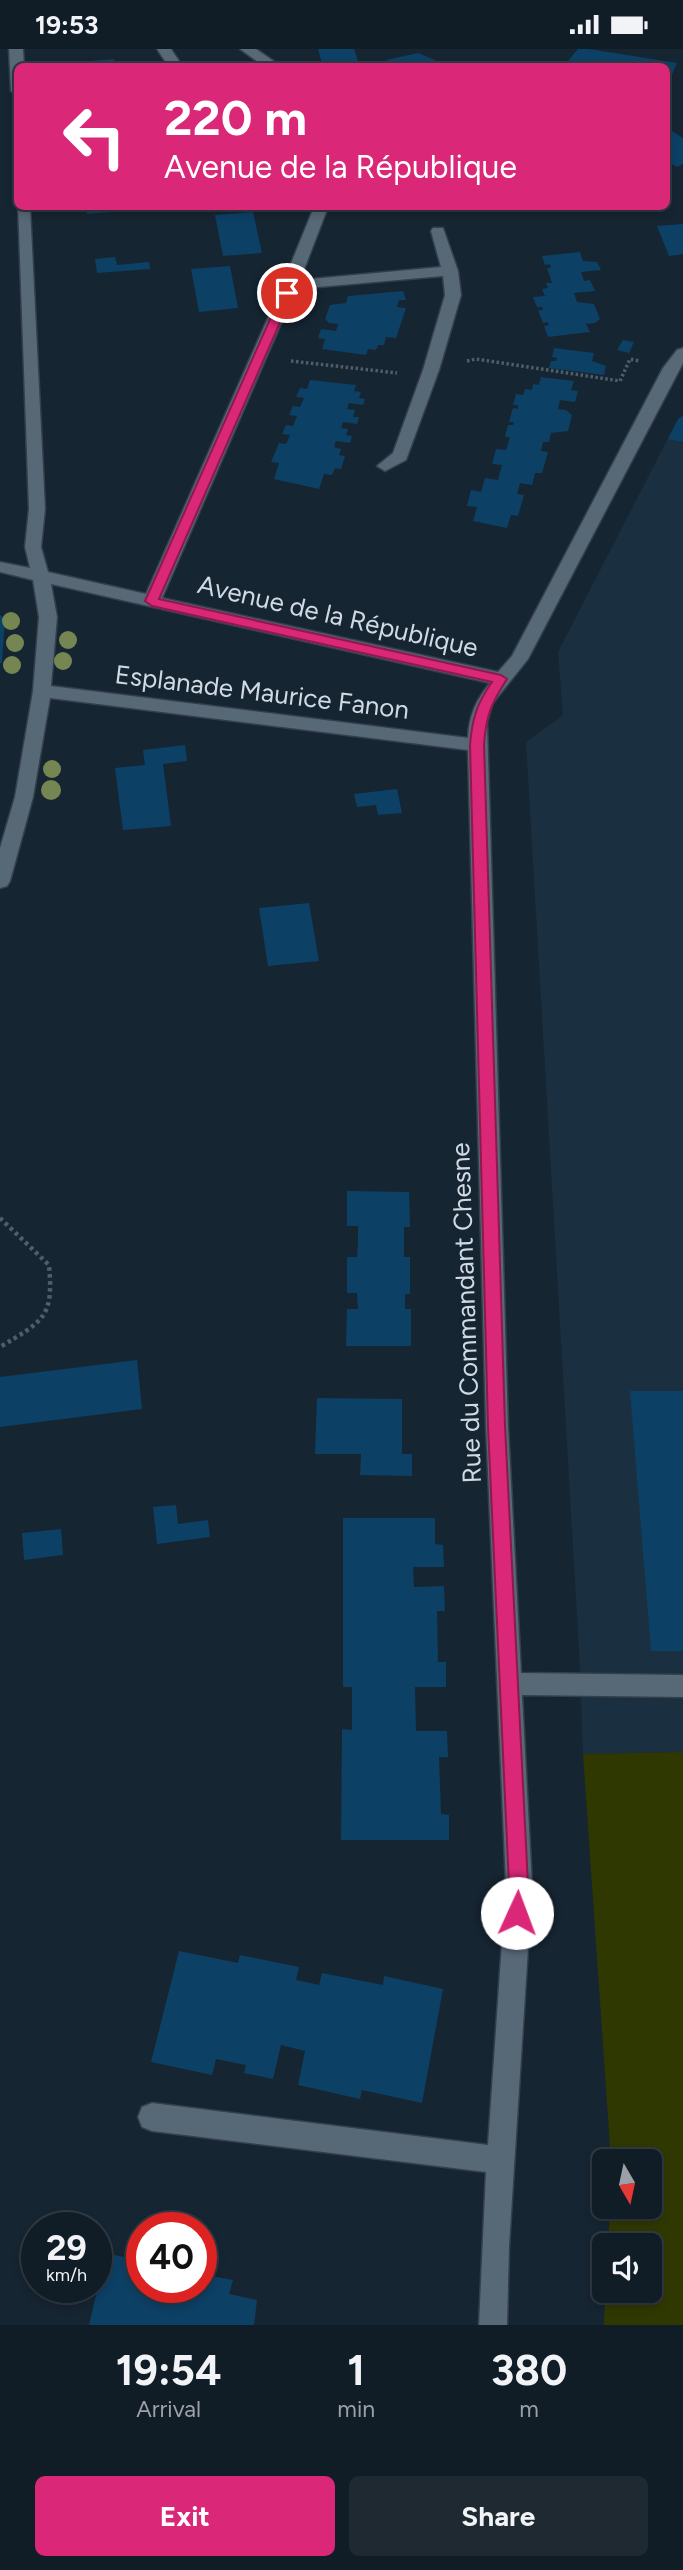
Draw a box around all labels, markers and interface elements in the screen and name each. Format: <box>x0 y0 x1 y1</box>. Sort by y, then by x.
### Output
text: 19:53 <box>35 9 98 41</box>
text: 220 m <box>164 88 307 147</box>
icon: left <box>49 91 140 182</box>
text: Avenue de la République <box>164 148 517 186</box>
pin <box>257 263 317 323</box>
icon: arrive <box>268 274 306 312</box>
street label: Avenue de la République <box>195 568 481 664</box>
street label: Esplanade Maurice Fanon <box>113 658 411 726</box>
street label: Rue du Commandant Chesne <box>444 1142 488 1484</box>
position arrow <box>480 1876 554 1950</box>
north arrow <box>592 2149 662 2219</box>
map controls <box>592 2149 662 2303</box>
speed limit sign: 40 <box>126 2212 217 2303</box>
text: 29 <box>46 2227 87 2269</box>
button: sound <box>592 2233 662 2303</box>
text: km/h <box>46 2264 87 2286</box>
text: 19:54 <box>116 2345 222 2396</box>
text: 1 <box>347 2345 365 2396</box>
text: 380 <box>491 2345 567 2396</box>
text: Arrival <box>136 2395 201 2423</box>
text: min <box>337 2395 375 2423</box>
text: m <box>519 2395 539 2423</box>
button: Exit <box>35 2476 335 2556</box>
button: Share <box>349 2476 648 2556</box>

